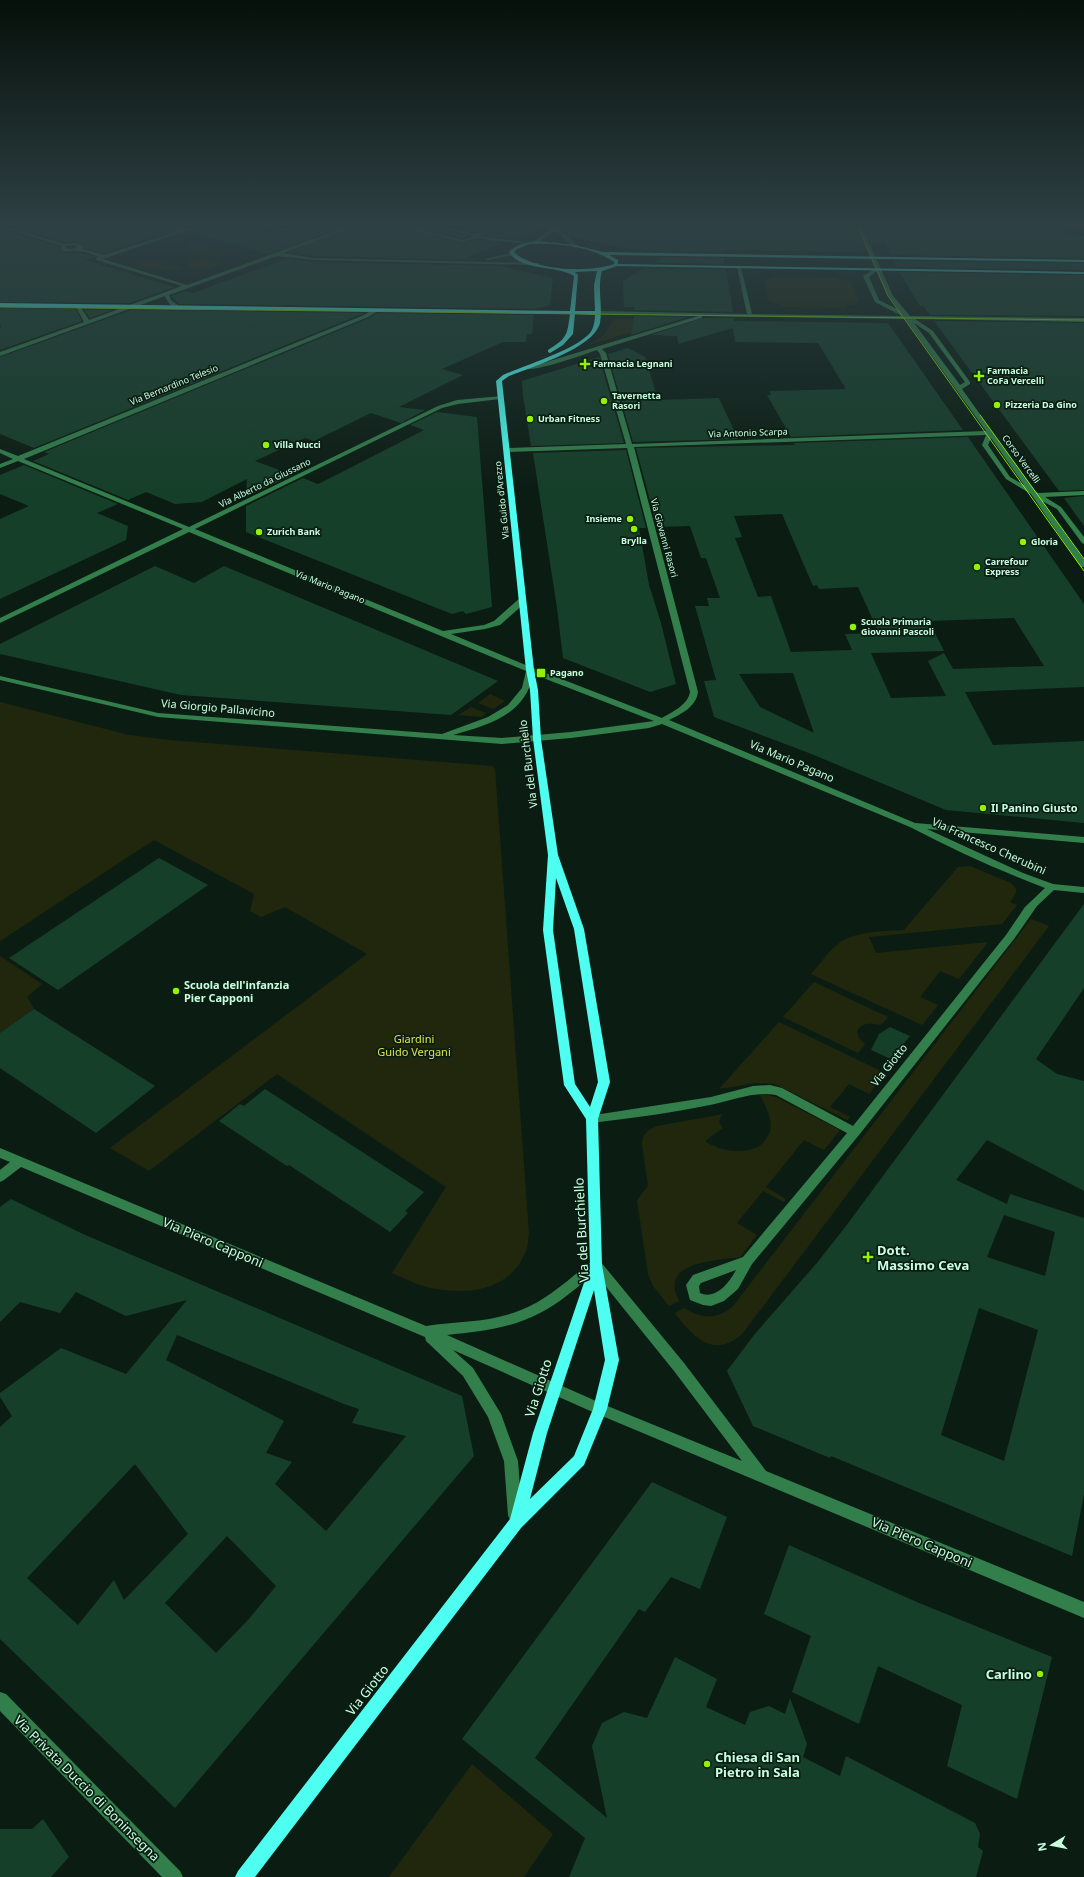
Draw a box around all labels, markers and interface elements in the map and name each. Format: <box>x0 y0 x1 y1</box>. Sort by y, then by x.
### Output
place label: Farmacia Legnani <box>593 357 673 370</box>
marker: Farmacia Legnani <box>580 359 590 369</box>
street label: Via Bernardino Telesio <box>128 361 220 408</box>
place label: Farmacia CoFa Vercelli <box>987 364 1044 387</box>
marker: Farmacia CoFa Vercelli <box>974 371 984 381</box>
place label: Tavernetta Rasori <box>612 389 661 412</box>
marker: Tavernetta Rasori <box>599 396 609 406</box>
place label: Pizzeria Da Gino <box>1005 398 1077 411</box>
marker: Pizzeria Da Gino <box>992 400 1002 410</box>
place label: Urban Fitness <box>538 412 600 425</box>
marker: Urban Fitness <box>525 414 535 424</box>
street label: Via Antonio Scarpa <box>708 425 788 440</box>
street label: Corso Vercelli <box>999 432 1043 486</box>
place label: Villa Nucci <box>274 438 321 451</box>
marker: Villa Nucci <box>261 440 271 450</box>
street label: Via Alberto da Giussano <box>217 455 313 510</box>
street label: Via Guido d'Arezzo <box>491 461 512 540</box>
street label: Via Giovanni Rasori <box>648 497 681 579</box>
place label: Insieme <box>586 512 622 525</box>
marker: Insieme <box>625 514 635 524</box>
marker: Brylla <box>629 524 639 534</box>
place label: Zurich Bank <box>267 525 321 538</box>
marker: Zurich Bank <box>254 527 264 537</box>
place label: Brylla <box>621 534 647 547</box>
place label: Gloria <box>1031 535 1058 548</box>
marker: Gloria <box>1018 537 1028 547</box>
place label: Carrefour Express <box>985 555 1028 578</box>
marker: Carrefour Express <box>972 562 982 572</box>
street label: Via Mario Pagano <box>293 567 367 606</box>
place label: Scuola Primaria Giovanni Pascoli <box>861 615 934 638</box>
marker: Scuola Primaria Giovanni Pascoli <box>848 622 858 632</box>
place label: Pagano <box>550 666 584 679</box>
marker: Pagano <box>535 667 547 679</box>
street label: Via Giorgio Pallavicino <box>161 695 276 720</box>
street label: Via del Burchiello <box>515 719 540 809</box>
street label: Via Mario Pagano <box>748 736 837 785</box>
place label: Il Panino Giusto <box>991 800 1078 815</box>
marker: Il Panino Giusto <box>978 803 988 813</box>
street label: Via Francesco Cherubini <box>930 814 1049 878</box>
place label: Scuola dell'infanzia Pier Capponi <box>184 977 289 1005</box>
marker: Scuola dell'infanzia Pier Capponi <box>171 986 181 996</box>
park label: Giardini Guido Vergani <box>377 1031 451 1059</box>
street label: Via Giotto <box>867 1040 911 1089</box>
street label: Via del Burchiello <box>569 1177 593 1283</box>
street label: Via Piero Capponi <box>160 1213 266 1271</box>
place label: Dott. Massimo Ceva <box>877 1241 969 1274</box>
marker: Dott. Massimo Ceva <box>862 1251 874 1263</box>
street label: Via Giotto <box>520 1357 556 1419</box>
street label: Via Piero Capponi <box>869 1513 975 1571</box>
street label: Via Giotto <box>342 1661 393 1719</box>
place label: Carlino <box>986 1665 1032 1683</box>
marker: Carlino <box>1035 1669 1045 1679</box>
street label: Via Privata Duccio di Boninsegna <box>10 1711 164 1865</box>
place label: Chiesa di San Pietro in Sala <box>715 1748 800 1781</box>
marker: Chiesa di San Pietro in Sala <box>702 1759 712 1769</box>
north arrow <box>1032 1825 1072 1865</box>
text: N <box>1033 1841 1050 1853</box>

